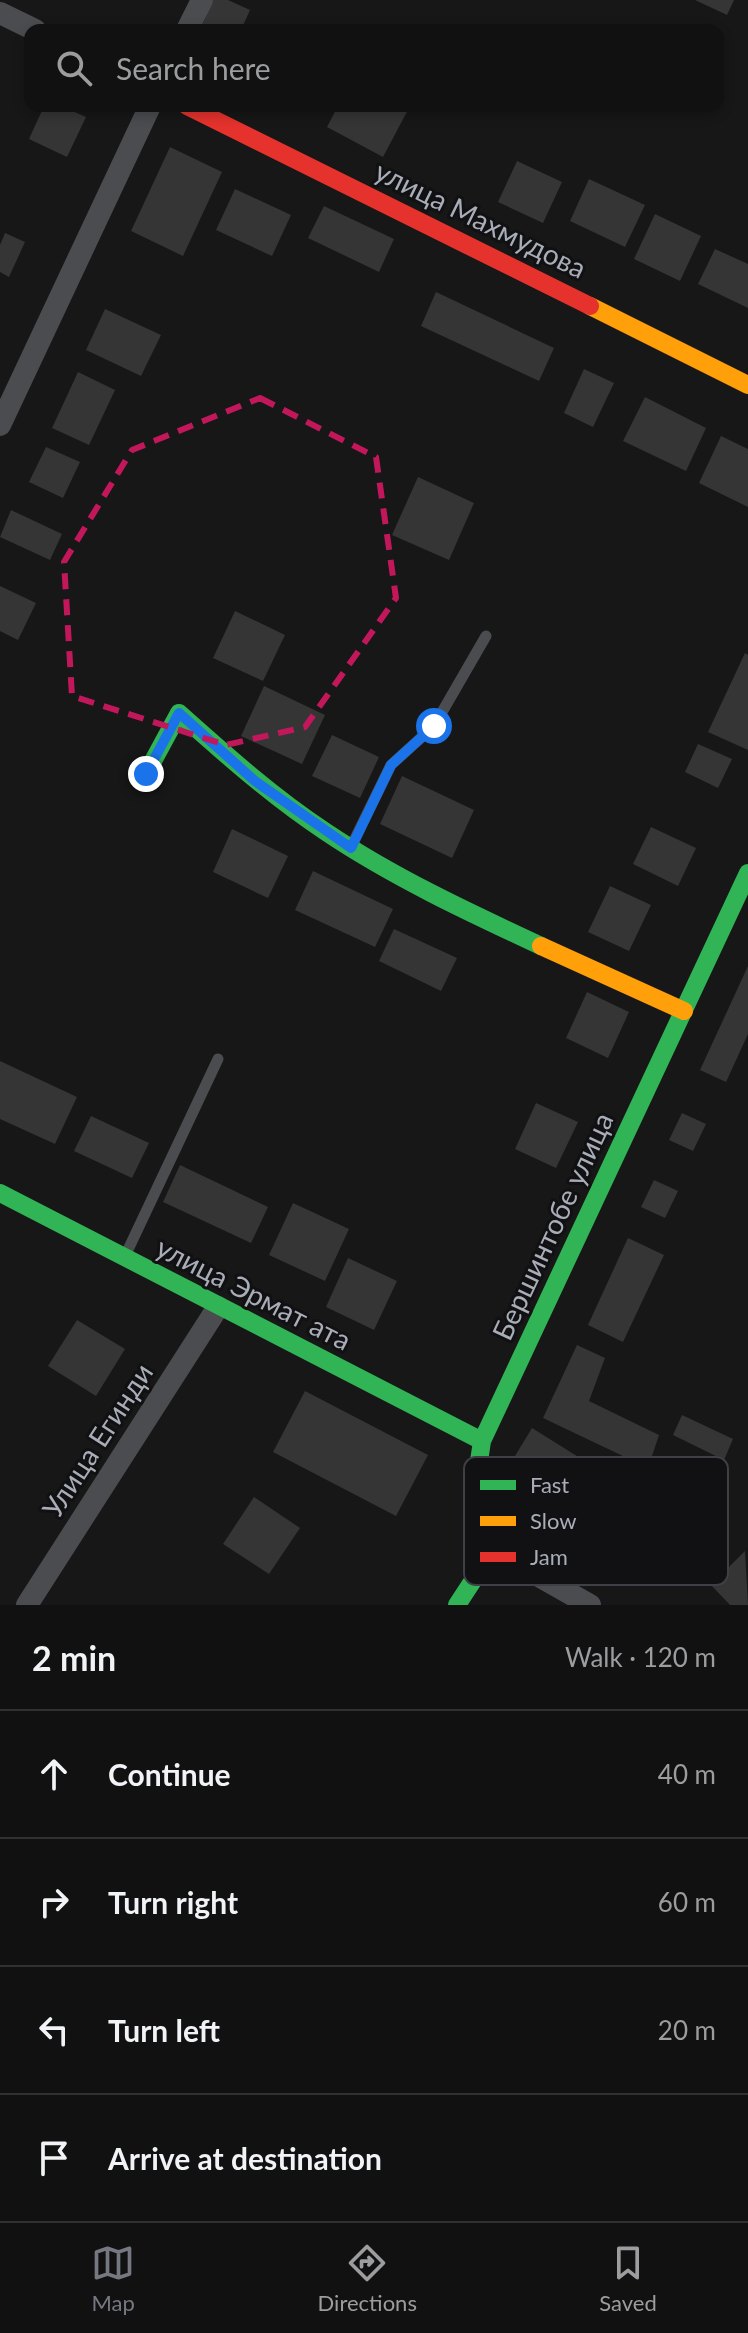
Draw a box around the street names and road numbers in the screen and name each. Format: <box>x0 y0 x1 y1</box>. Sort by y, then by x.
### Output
street label: улица Махмудова <box>370 153 592 285</box>
street label: Бершинтобе улица <box>484 1107 620 1345</box>
street label: улица Эрмат ата <box>151 1229 357 1357</box>
street label: Улица Егинди <box>35 1357 159 1523</box>

